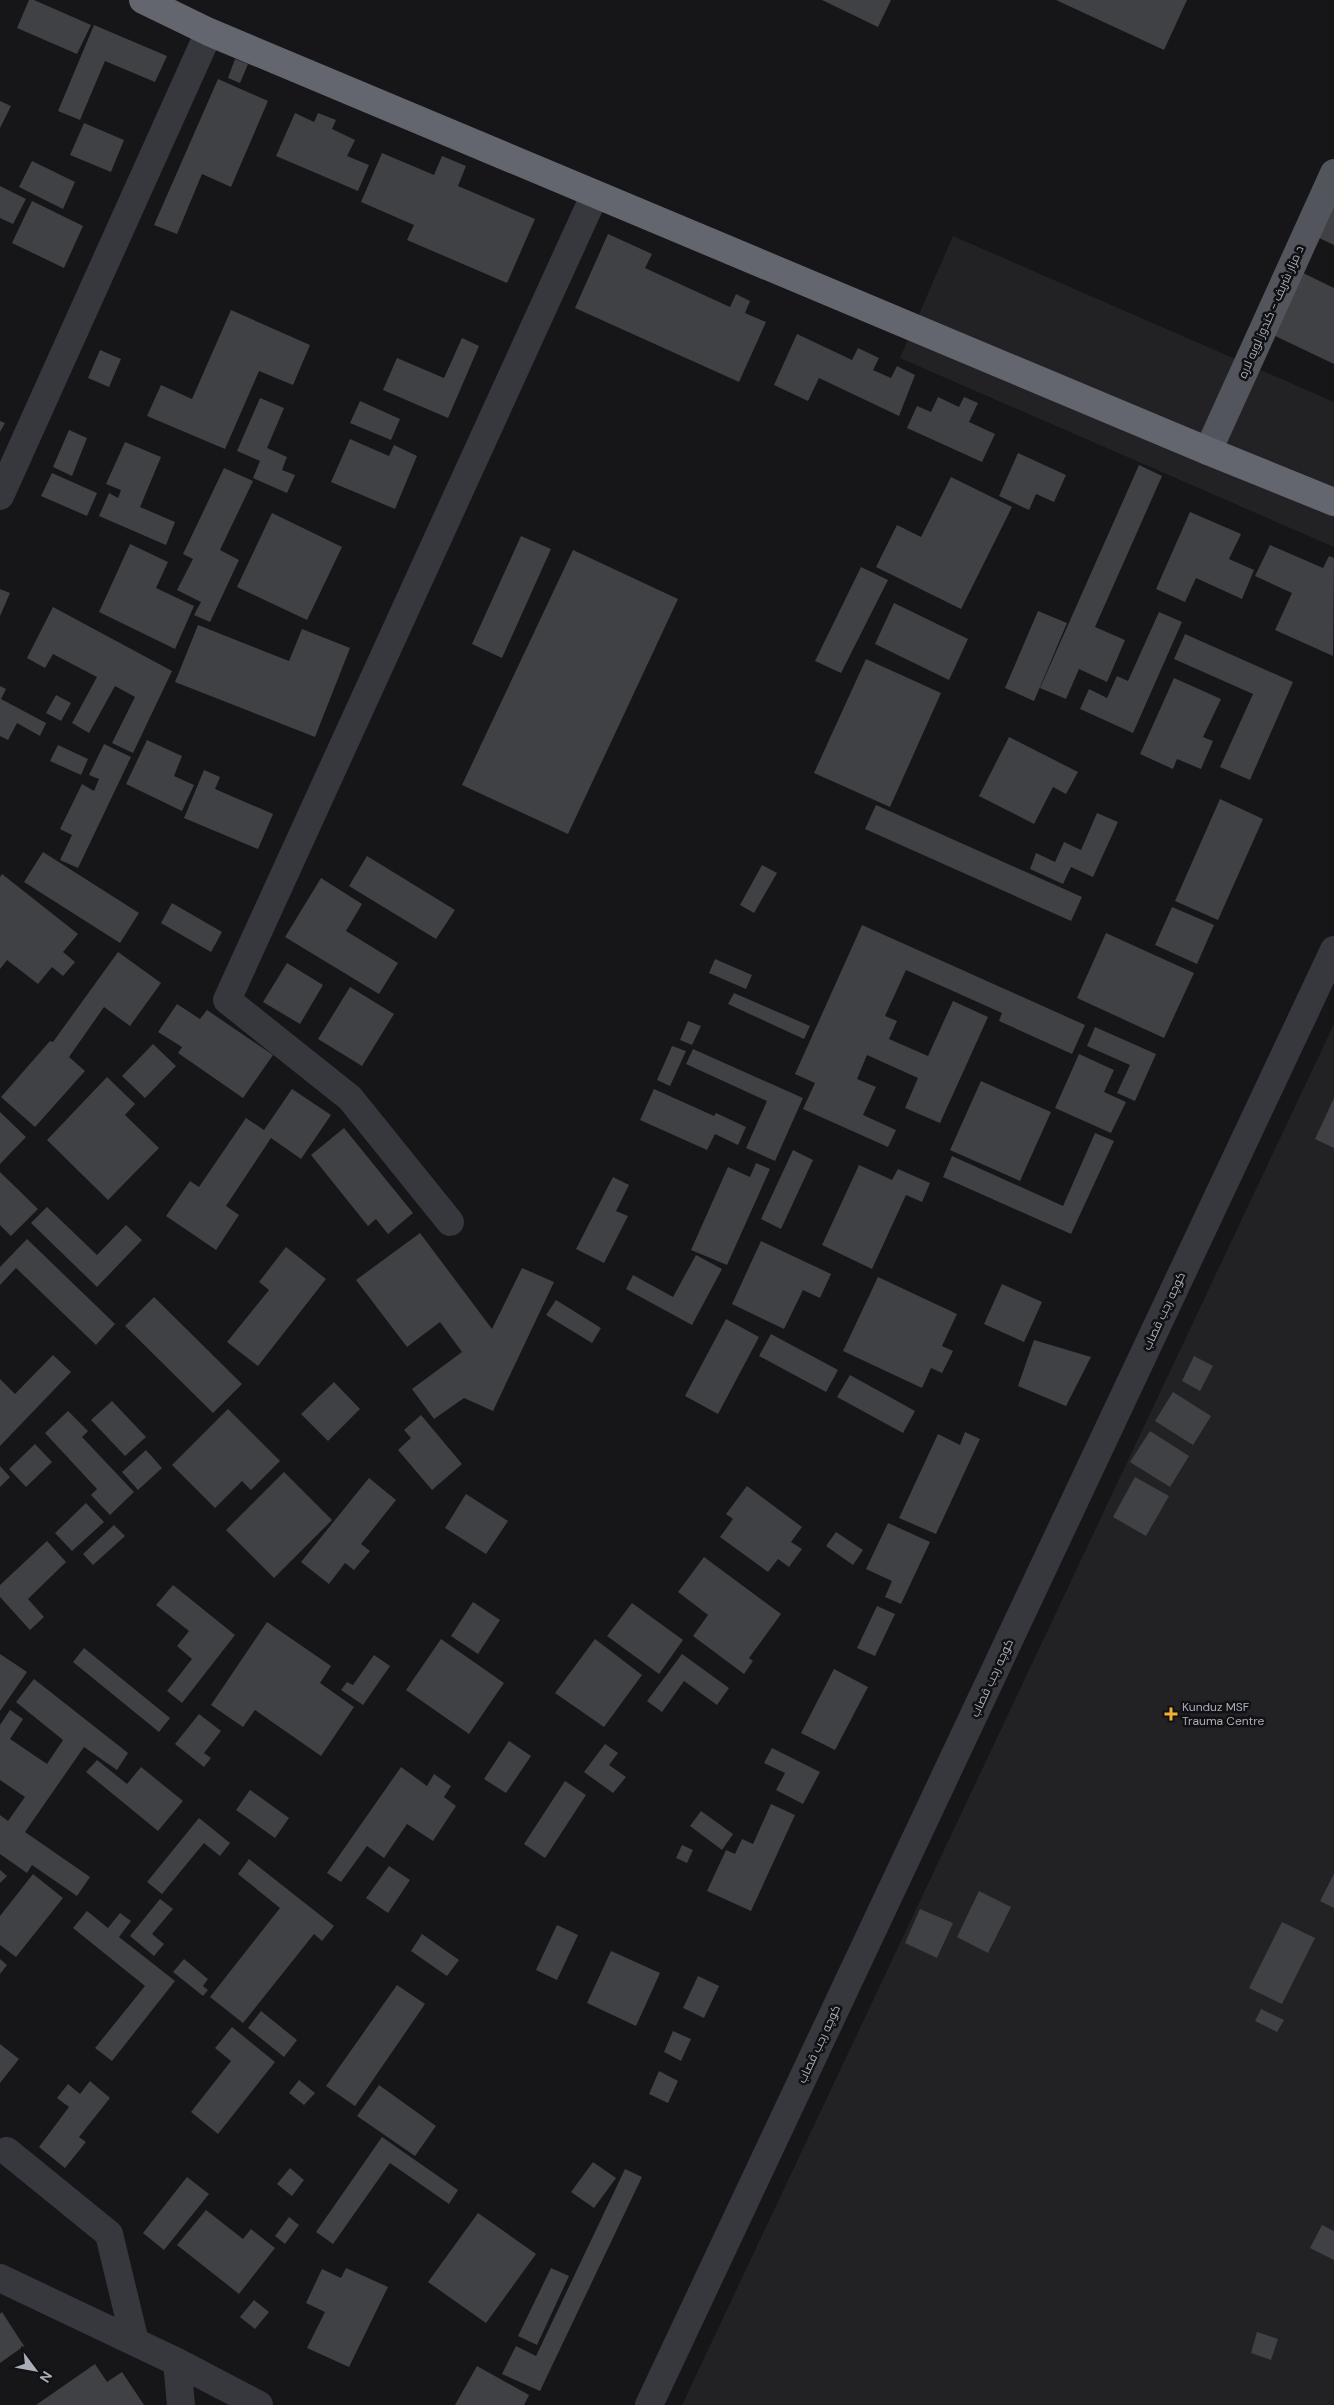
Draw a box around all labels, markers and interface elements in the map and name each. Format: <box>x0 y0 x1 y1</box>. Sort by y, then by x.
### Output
street label: د مزار شریف - کندوز لویه لاره <box>1234 243 1308 381</box>
street label: کوچه رجب قصاب <box>1139 1269 1190 1353</box>
street label: کوچه رجب قصاب <box>967 1636 1018 1720</box>
place label: Kunduz MSF Trauma Centre <box>1182 1699 1265 1729</box>
marker: Kunduz MSF Trauma Centre <box>1164 1707 1178 1721</box>
street label: کوچه رجب قصاب <box>794 2002 845 2086</box>
north arrow <box>10 2345 60 2395</box>
text: N <box>36 2368 56 2386</box>

